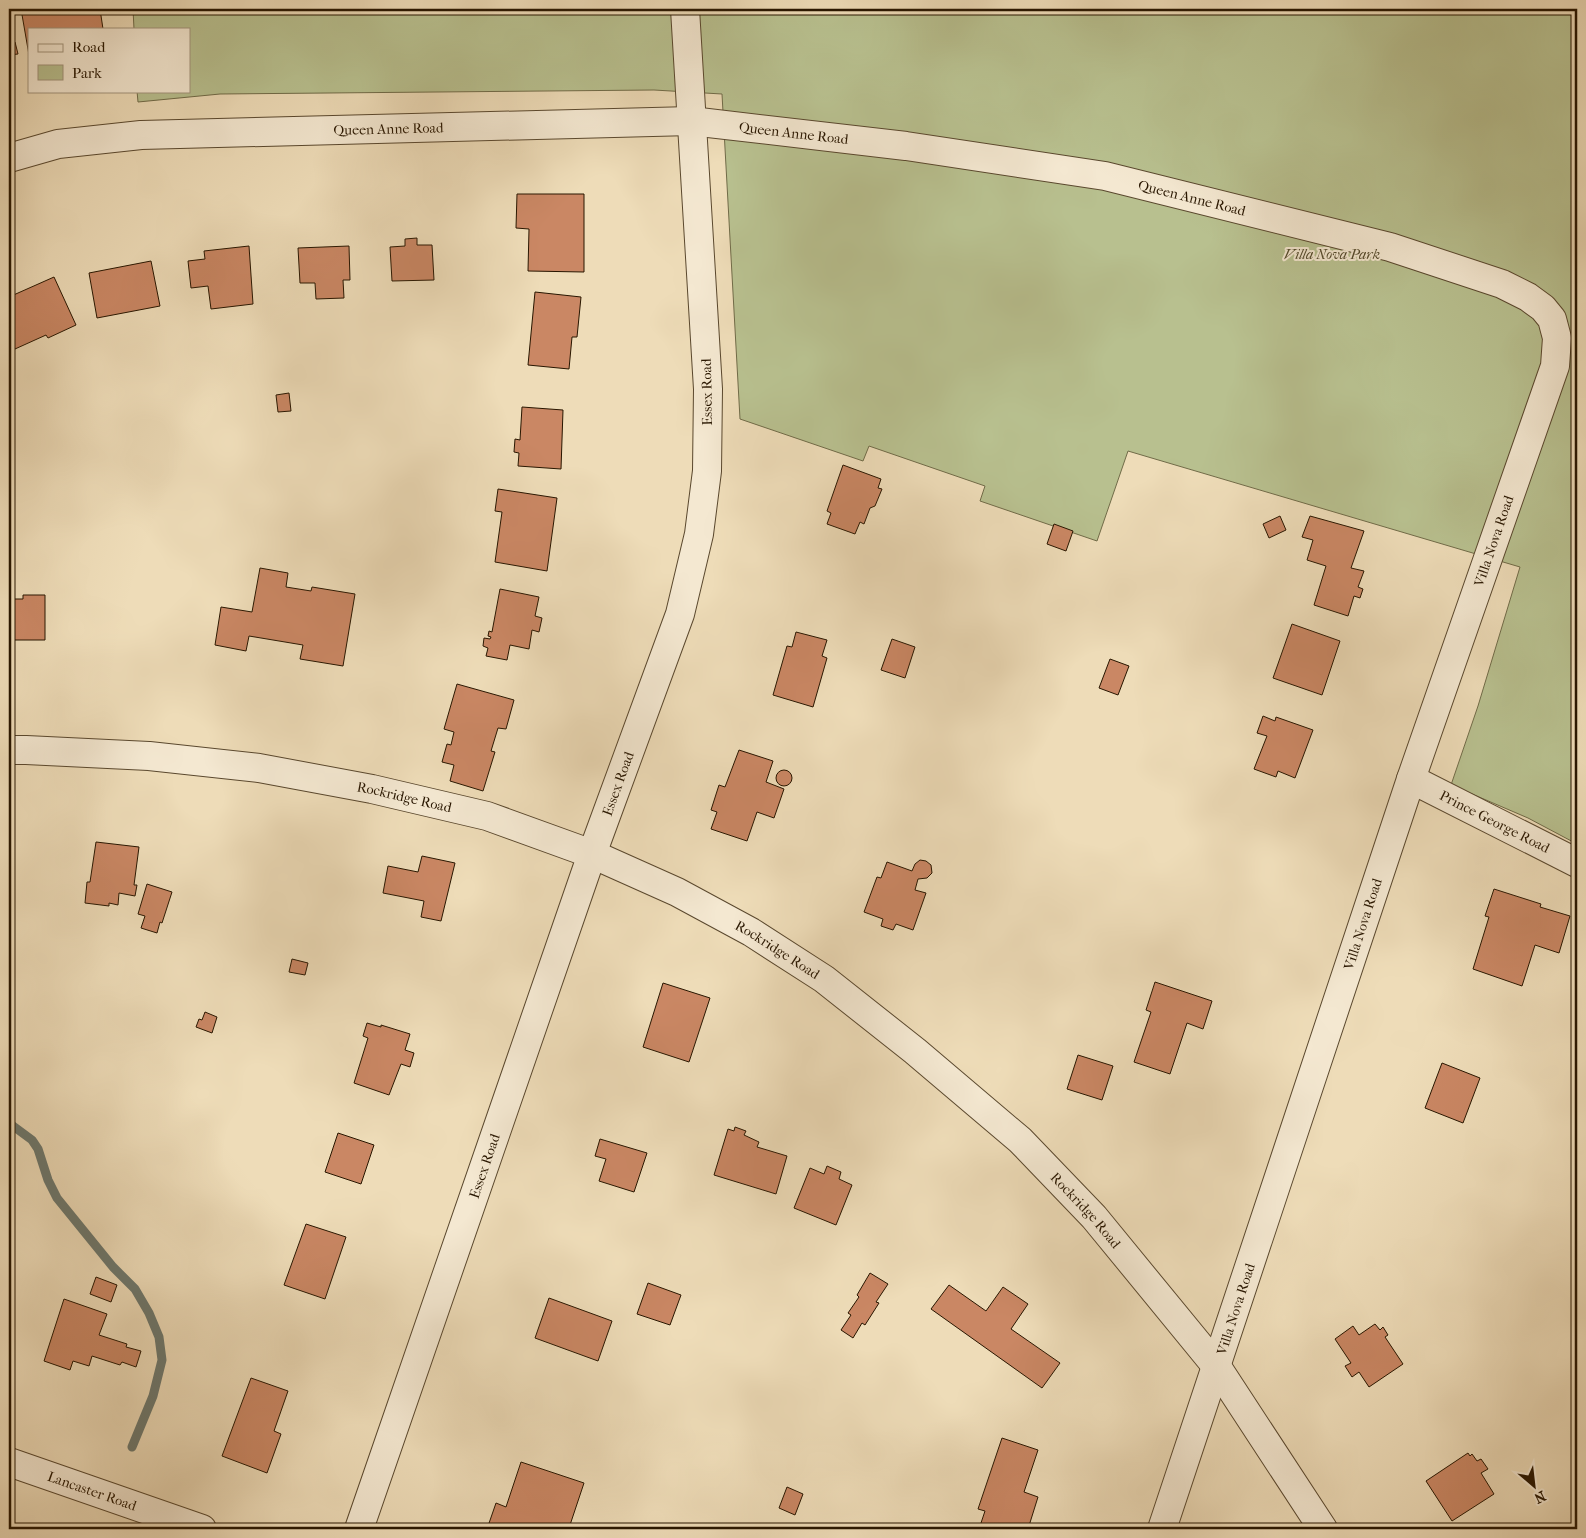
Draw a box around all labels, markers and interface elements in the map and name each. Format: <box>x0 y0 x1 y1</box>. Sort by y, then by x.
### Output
legend <box>28 28 190 92</box>
text: Road <box>72 38 106 56</box>
text: Park <box>72 64 102 82</box>
street label: Queen Anne Road <box>738 118 850 148</box>
street label: Queen Anne Road <box>333 119 444 139</box>
street label: Queen Anne Road <box>1137 176 1248 219</box>
park label: Villa Nova Park <box>1284 246 1380 263</box>
street label: Essex Road <box>698 358 716 426</box>
street label: Villa Nova Road <box>1470 493 1518 590</box>
street label: Essex Road <box>598 749 637 818</box>
street label: Rockridge Road <box>356 778 454 816</box>
street label: Prince George Road <box>1437 787 1553 857</box>
street label: Villa Nova Road <box>1340 876 1386 973</box>
street label: Rockridge Road <box>732 917 823 983</box>
street label: Essex Road <box>465 1131 503 1201</box>
street label: Rockridge Road <box>1047 1169 1125 1252</box>
street label: Villa Nova Road <box>1213 1261 1259 1358</box>
north arrow <box>1508 1460 1558 1510</box>
street label: Lancaster Road <box>45 1468 139 1514</box>
text: N <box>1531 1487 1549 1507</box>

